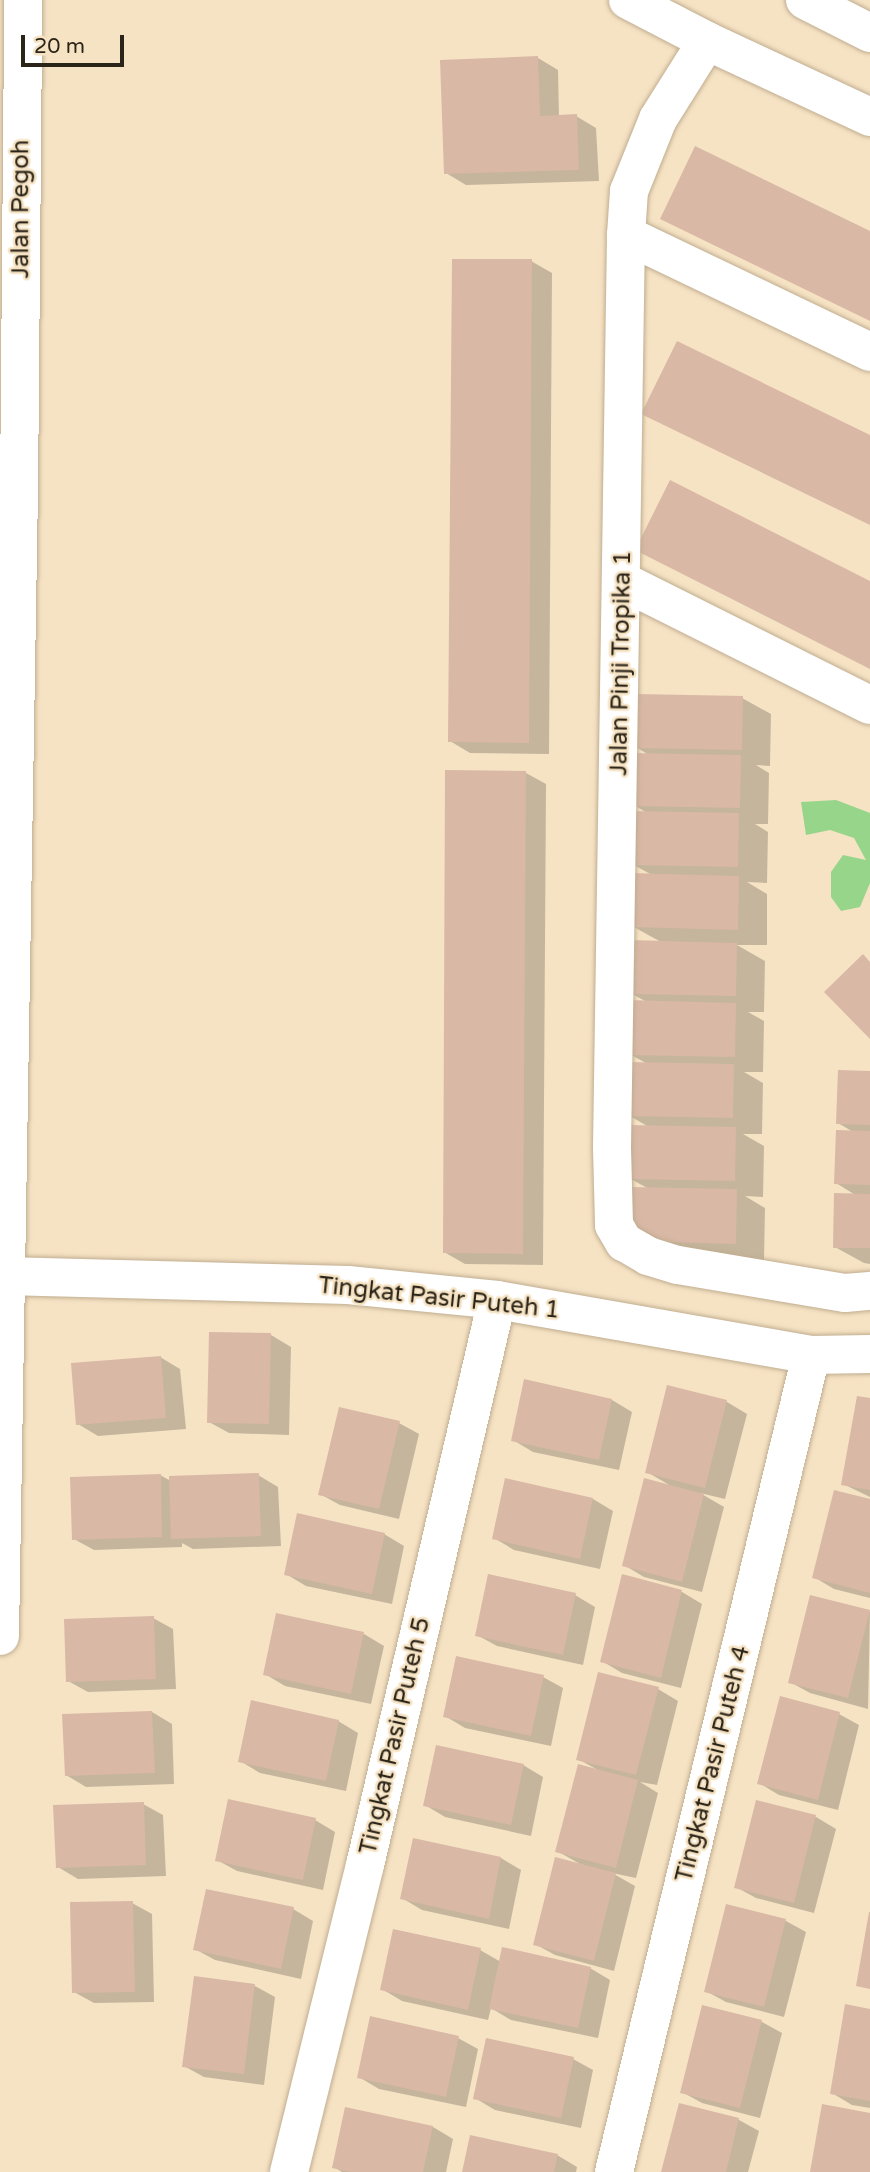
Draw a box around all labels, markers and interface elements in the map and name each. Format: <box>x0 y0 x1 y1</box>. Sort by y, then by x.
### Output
scale bar <box>24 21 128 65</box>
text: 20 m <box>34 34 85 59</box>
street label: Jalan Pegoh <box>7 140 35 278</box>
street label: Jalan Pinji Tropika 1 <box>605 550 637 776</box>
street label: Tingkat Pasir Puteh 1 <box>317 1271 561 1325</box>
street label: Tingkat Pasir Puteh 5 <box>354 1615 436 1857</box>
street label: Tingkat Pasir Puteh 4 <box>670 1643 756 1885</box>

